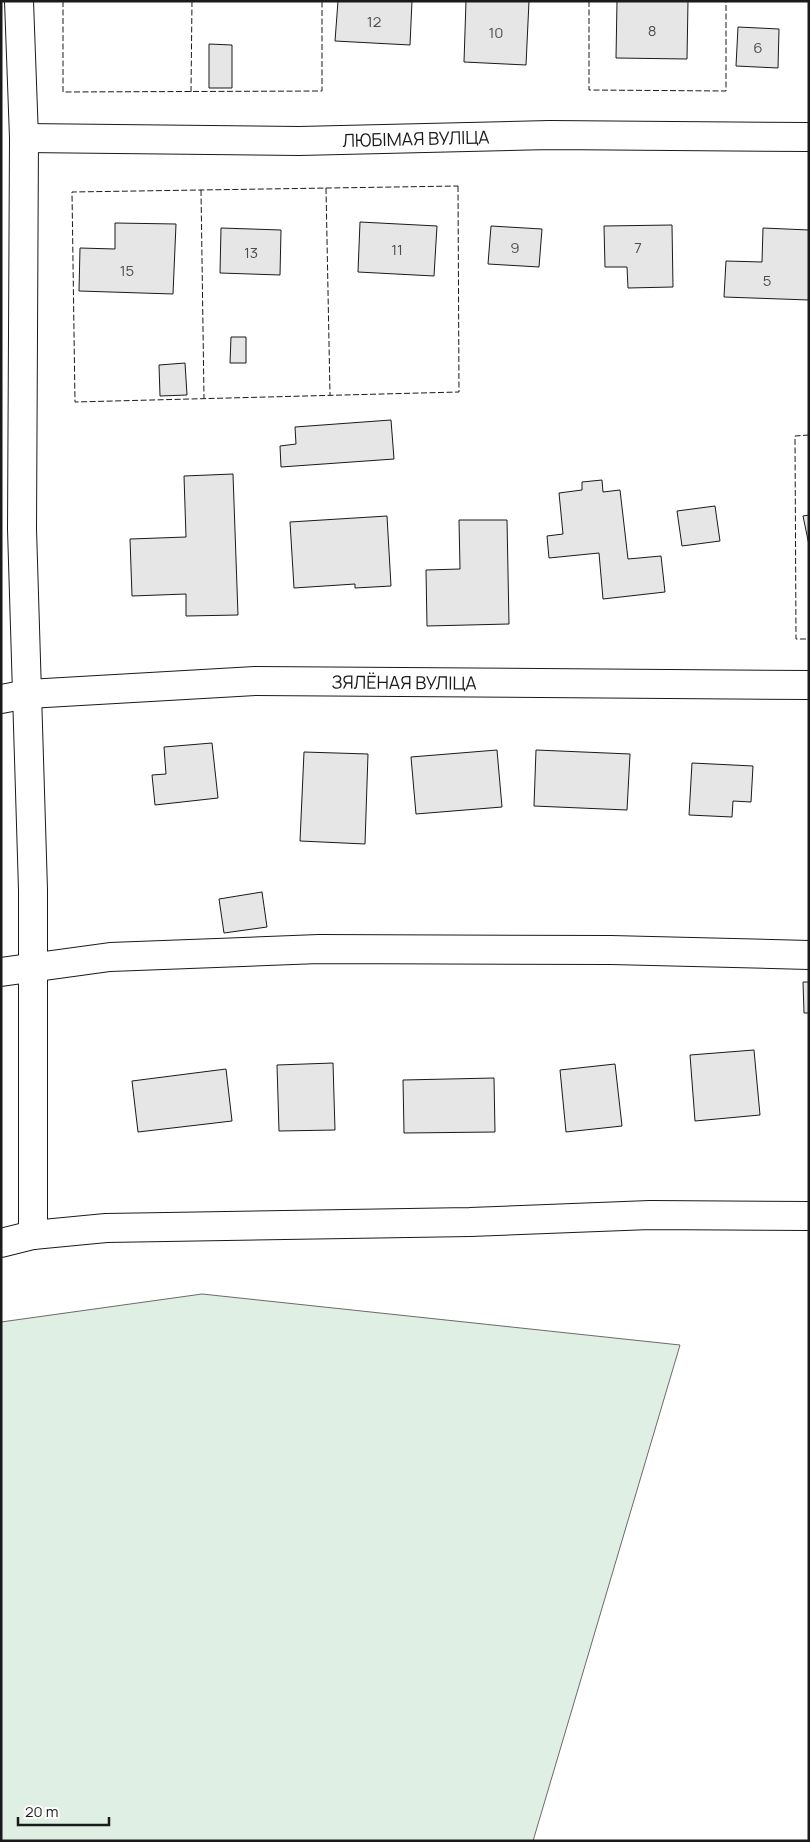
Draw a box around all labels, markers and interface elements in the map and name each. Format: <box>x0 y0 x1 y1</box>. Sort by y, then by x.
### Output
house number: 12 <box>367 11 381 32</box>
house number: 8 <box>648 20 656 41</box>
house number: 10 <box>489 22 504 43</box>
house number: 6 <box>753 37 763 58</box>
street label: ЛЮБІМАЯ ВУЛІЦА <box>342 124 490 152</box>
house number: 9 <box>510 237 520 258</box>
house number: 7 <box>634 237 642 258</box>
house number: 11 <box>391 239 403 260</box>
house number: 13 <box>244 242 258 263</box>
house number: 15 <box>120 260 134 281</box>
house number: 5 <box>763 270 771 291</box>
street label: ЗЯЛЁНАЯ ВУЛІЦА <box>331 670 477 695</box>
scale bar <box>18 1794 109 1826</box>
text: 20 m <box>25 1801 58 1822</box>

